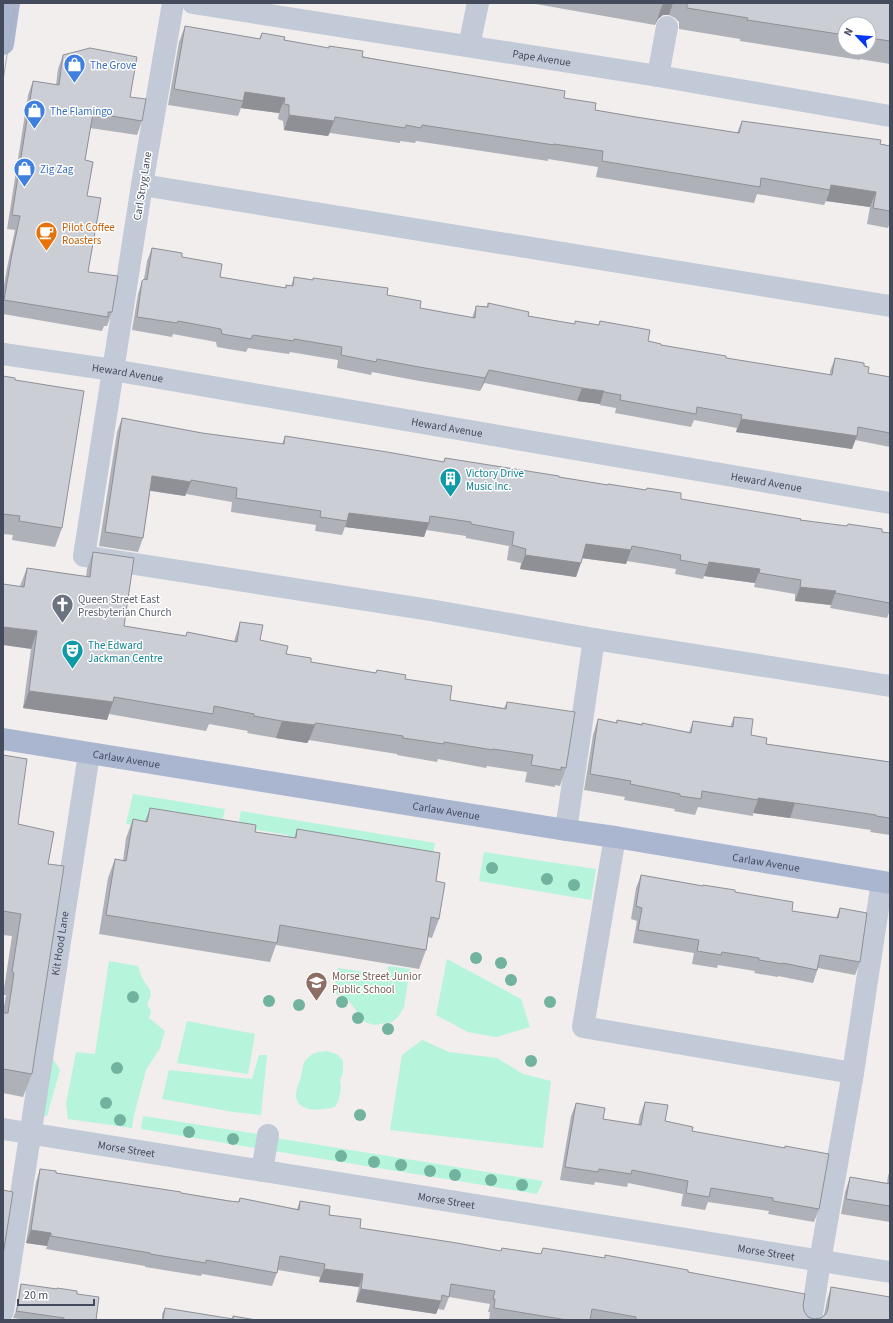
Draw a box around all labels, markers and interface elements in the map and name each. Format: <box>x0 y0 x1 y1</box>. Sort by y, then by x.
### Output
north arrow <box>837 16 877 56</box>
text: N <box>840 25 857 38</box>
street label: Pape Avenue <box>511 46 573 70</box>
shop icon: The Grove <box>62 52 88 85</box>
place label: The Grove <box>90 58 137 73</box>
shop icon: The Flamingo <box>21 98 47 131</box>
place label: The Flamingo <box>50 104 113 119</box>
street label: Carl Stryg Lane <box>130 150 155 221</box>
shop icon: Zig Zag <box>12 156 38 189</box>
place label: Zig Zag <box>40 162 74 177</box>
cafe icon: Pilot Coffee Roasters <box>33 220 59 253</box>
place label: Pilot Coffee Roasters <box>62 220 115 248</box>
street label: Heward Avenue <box>91 360 165 387</box>
street label: Heward Avenue <box>410 414 484 441</box>
building icon: Victory Drive Music Inc. <box>437 466 463 499</box>
place label: Victory Drive Music Inc. <box>466 466 525 494</box>
street label: Heward Avenue <box>729 469 804 496</box>
church icon: Queen Street East Presbyterian Church <box>49 592 75 625</box>
place label: Queen Street East Presbyterian Church <box>78 592 171 620</box>
theatre icon: The Edward Jackman Centre <box>60 638 86 671</box>
place label: The Edward Jackman Centre <box>88 638 163 666</box>
street label: Carlaw Avenue <box>92 747 162 772</box>
street label: Carlaw Avenue <box>411 798 482 824</box>
street label: Carlaw Avenue <box>731 850 801 876</box>
street label: Kit Hood Lane <box>48 910 73 977</box>
school or university icon: Morse Street Junior Public School <box>303 969 329 1002</box>
place label: Morse Street Junior Public School <box>332 969 422 997</box>
street label: Morse Street <box>97 1137 156 1161</box>
street label: Morse Street <box>417 1189 476 1213</box>
street label: Morse Street <box>736 1241 796 1265</box>
scale bar <box>18 1281 94 1307</box>
text: 20 m <box>24 1287 48 1304</box>

